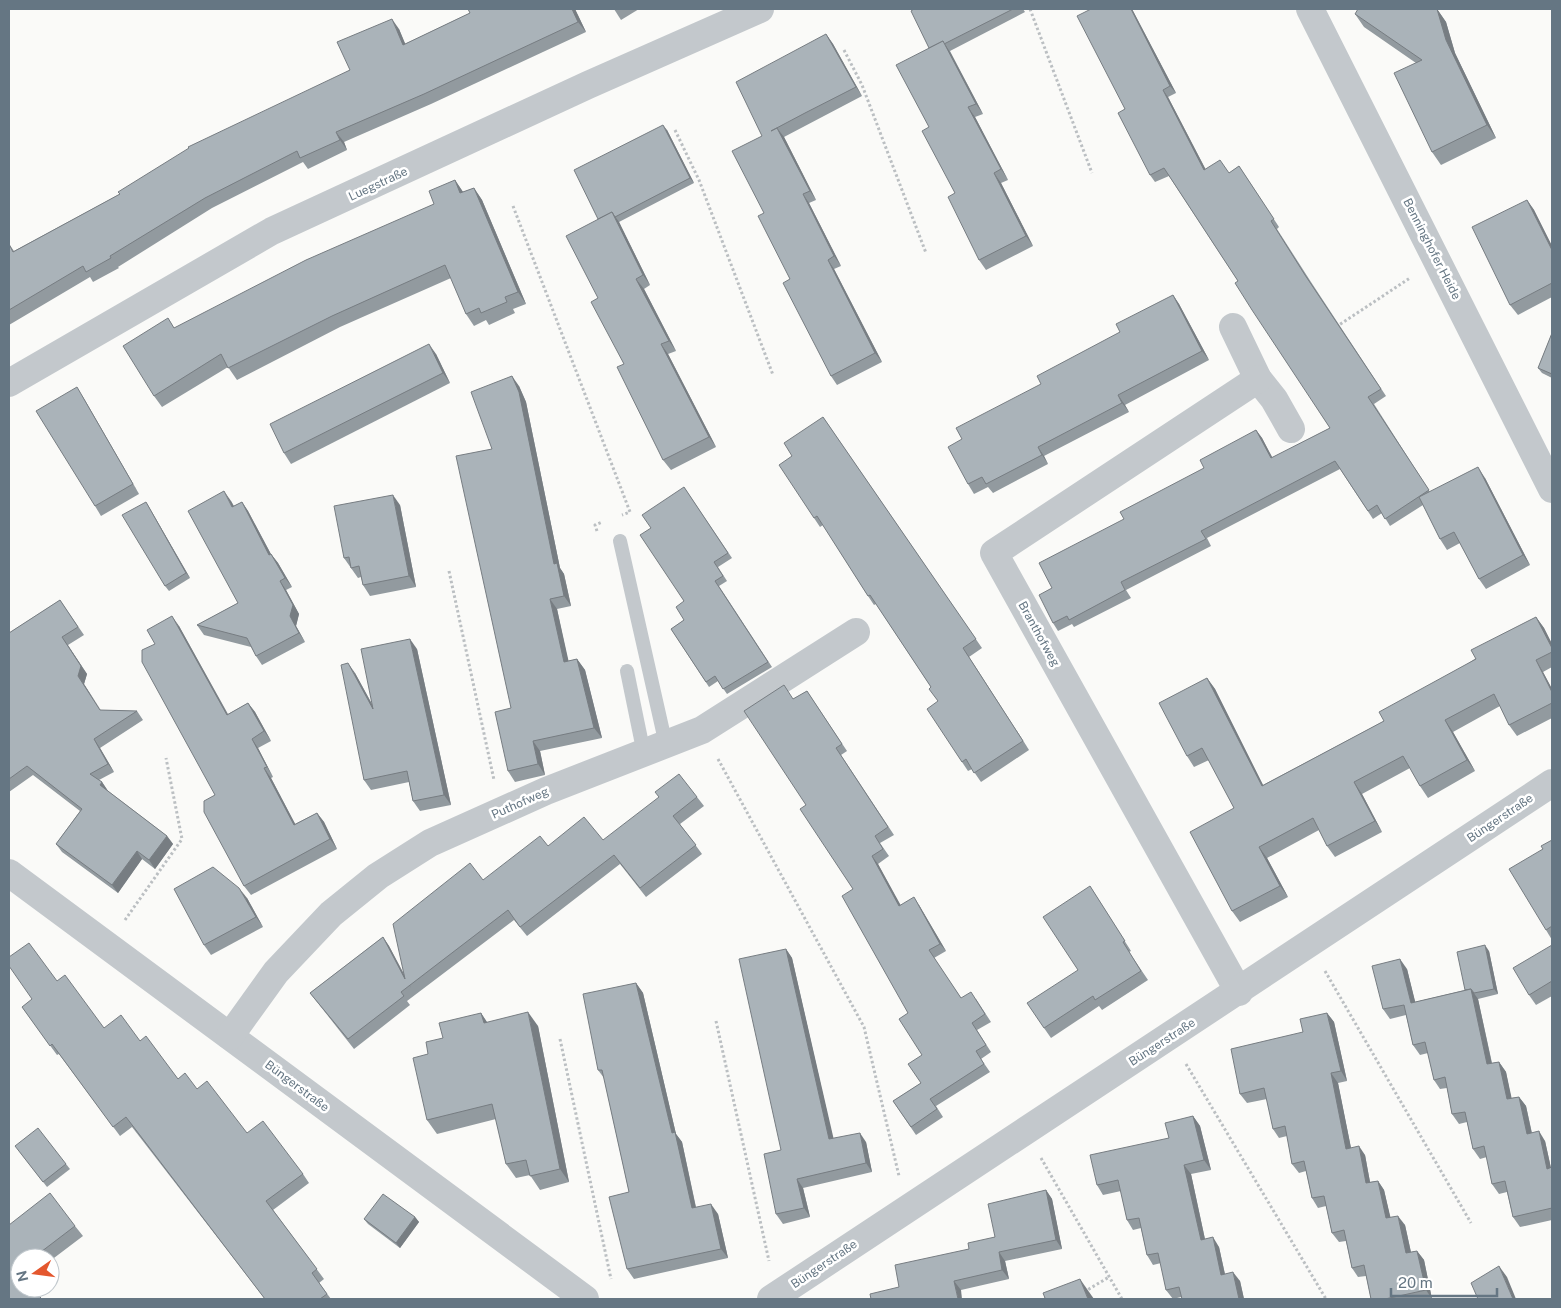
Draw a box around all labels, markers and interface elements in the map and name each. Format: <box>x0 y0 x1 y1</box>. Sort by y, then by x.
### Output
street label: Luegstraße <box>346 164 410 204</box>
street label: Benninghofer Heide <box>1400 196 1464 302</box>
street label: Branthofweg <box>1015 599 1063 669</box>
street label: Puthofweg <box>489 784 551 822</box>
street label: Büngerstraße <box>1464 791 1536 845</box>
street label: Büngerstraße <box>1126 1015 1198 1069</box>
street label: Büngerstraße <box>262 1057 332 1115</box>
street label: Büngerstraße <box>788 1237 860 1291</box>
north arrow <box>10 1248 60 1298</box>
scale bar <box>1391 1266 1497 1298</box>
text: N <box>13 1269 31 1283</box>
text: 20 m <box>1398 1274 1433 1291</box>

